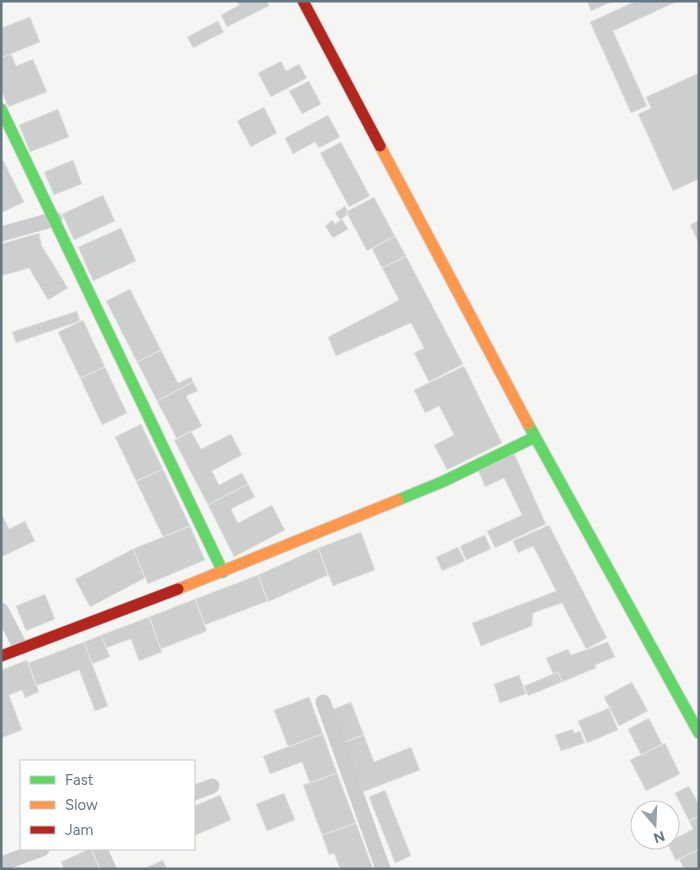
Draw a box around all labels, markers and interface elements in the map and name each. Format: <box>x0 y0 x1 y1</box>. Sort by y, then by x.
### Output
legend <box>20 760 195 850</box>
text: Fast <box>65 771 94 789</box>
text: Slow <box>65 796 98 814</box>
north arrow <box>630 800 680 850</box>
text: Jam <box>65 821 93 839</box>
text: N <box>651 827 667 847</box>

